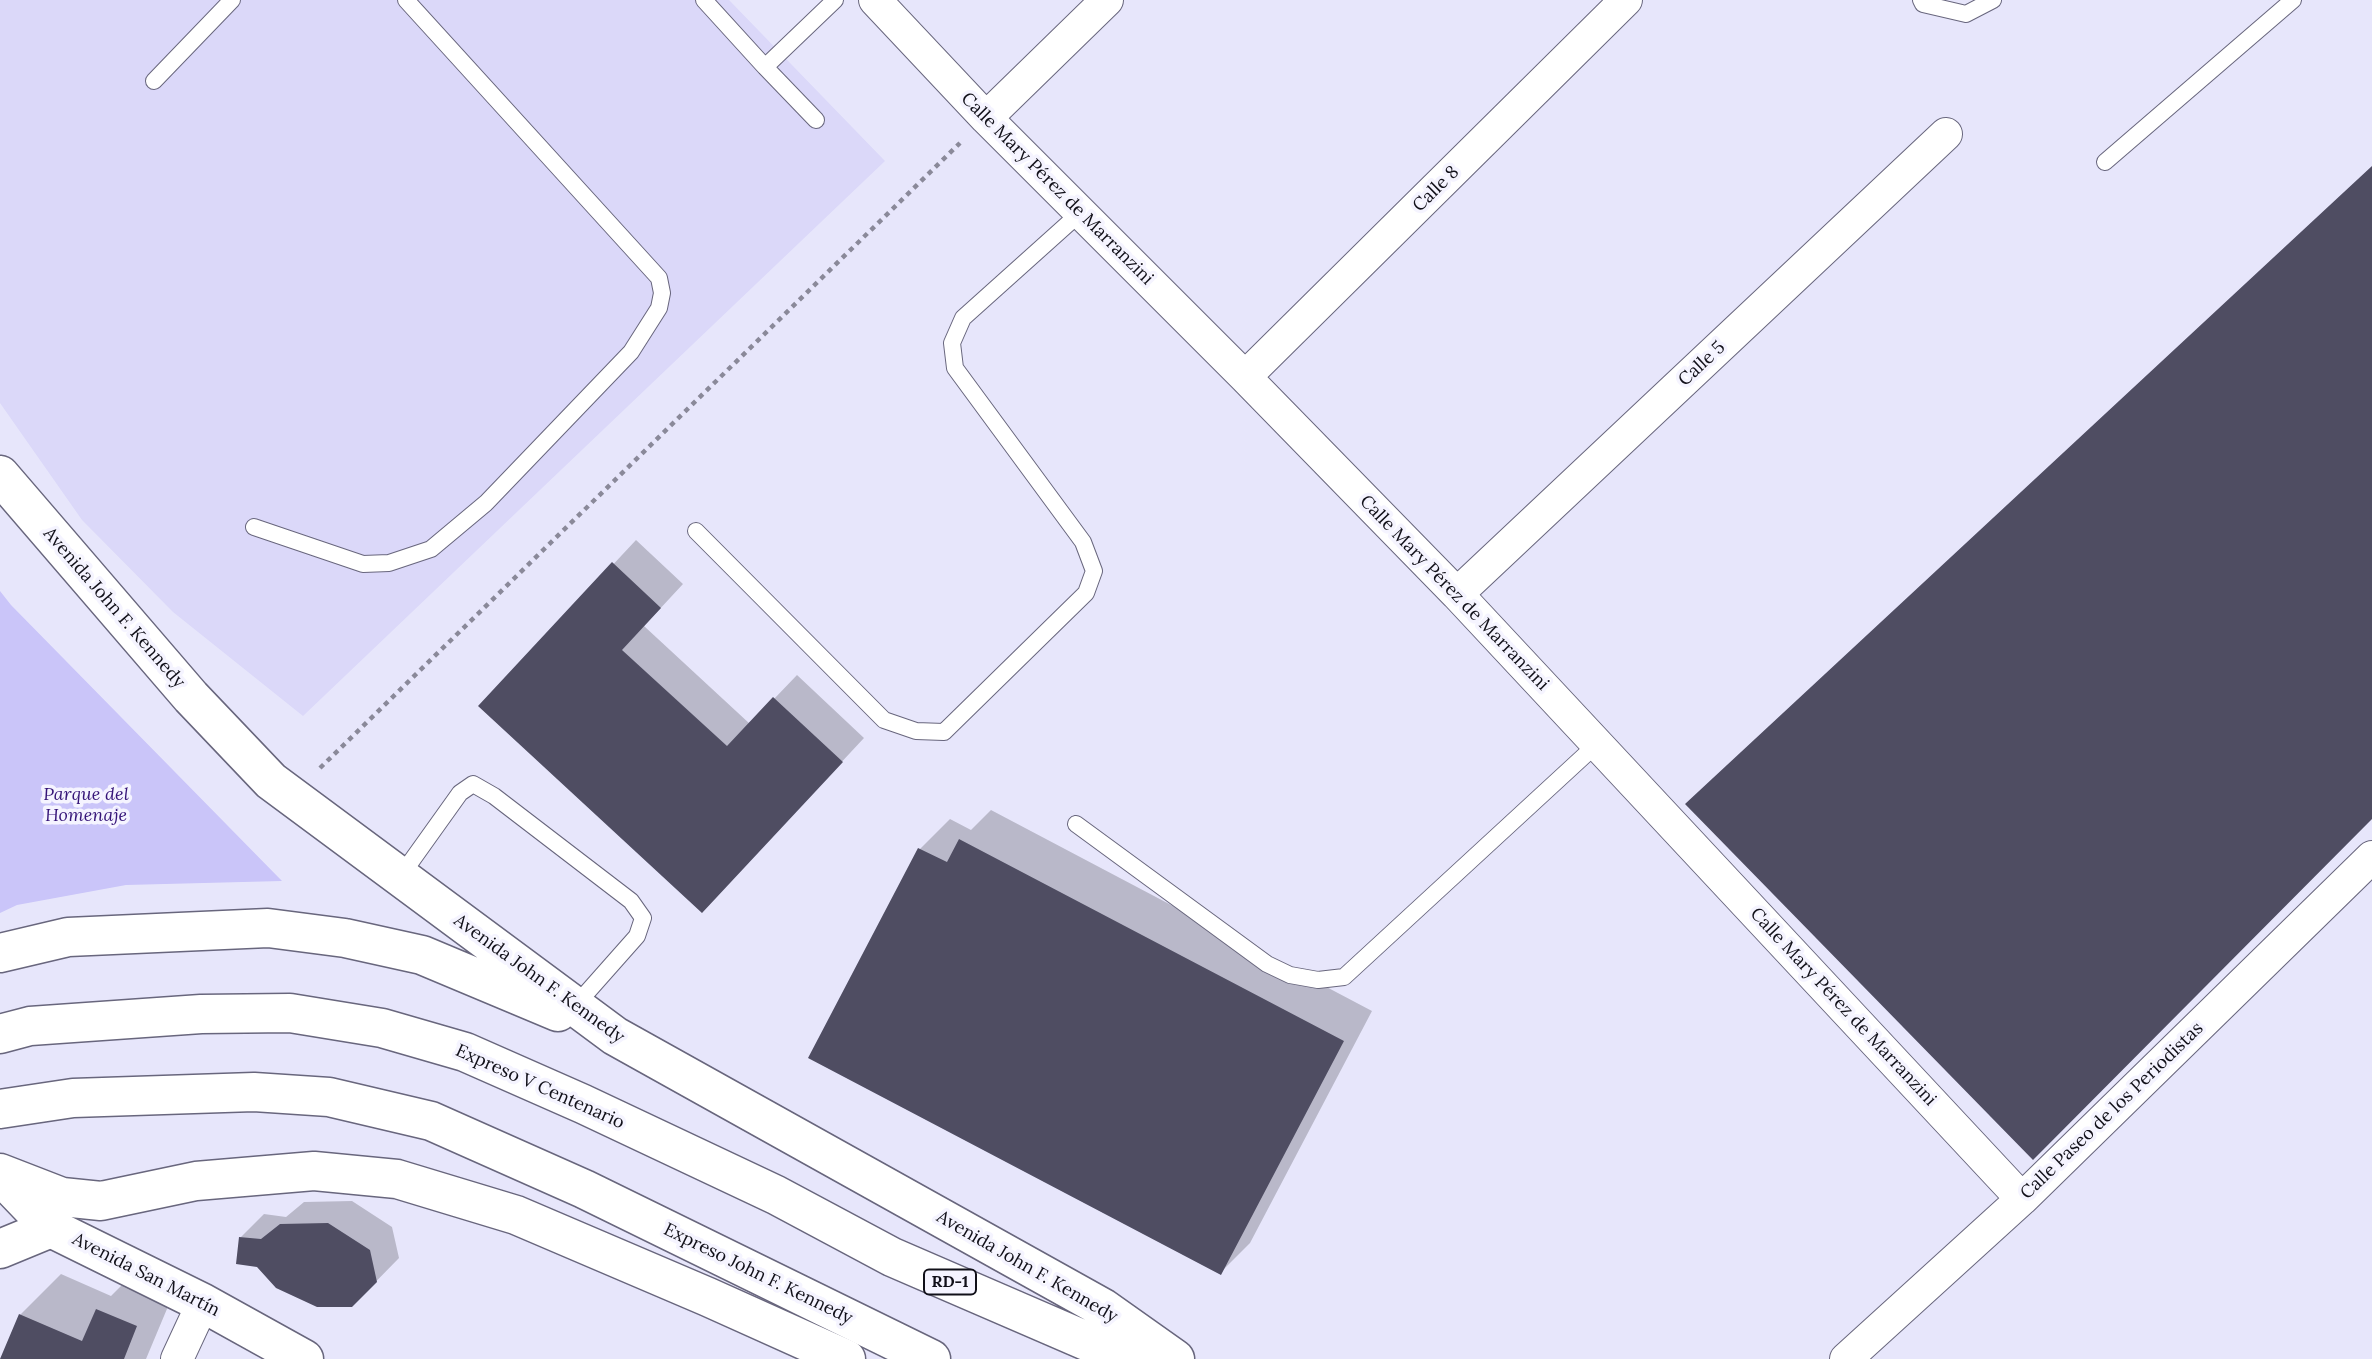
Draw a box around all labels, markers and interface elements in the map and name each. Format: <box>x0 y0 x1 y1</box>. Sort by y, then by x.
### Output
street label: Calle Mary Pérez de Marranzini <box>956 88 1158 290</box>
street label: Calle 8 <box>1408 161 1464 217</box>
street label: Calle 5 <box>1674 337 1730 391</box>
street label: Calle Mary Pérez de Marranzini <box>1355 491 1553 695</box>
street label: Avenida John F. Kennedy <box>38 523 190 693</box>
park label: Parque del Homenaje <box>43 784 129 826</box>
street label: Calle Mary Pérez de Marranzini <box>1745 903 1941 1111</box>
street label: Avenida John F. Kennedy <box>450 910 628 1048</box>
street label: Calle Paseo de los Periodistas <box>2016 1018 2208 1204</box>
street label: Expreso V Centenario <box>452 1040 628 1134</box>
street label: Avenida John F. Kennedy <box>933 1206 1121 1328</box>
street label: Expreso John F. Kennedy <box>660 1219 856 1329</box>
street label: Avenida San Martín <box>69 1229 223 1321</box>
road number: RD-1 <box>924 1270 976 1294</box>

